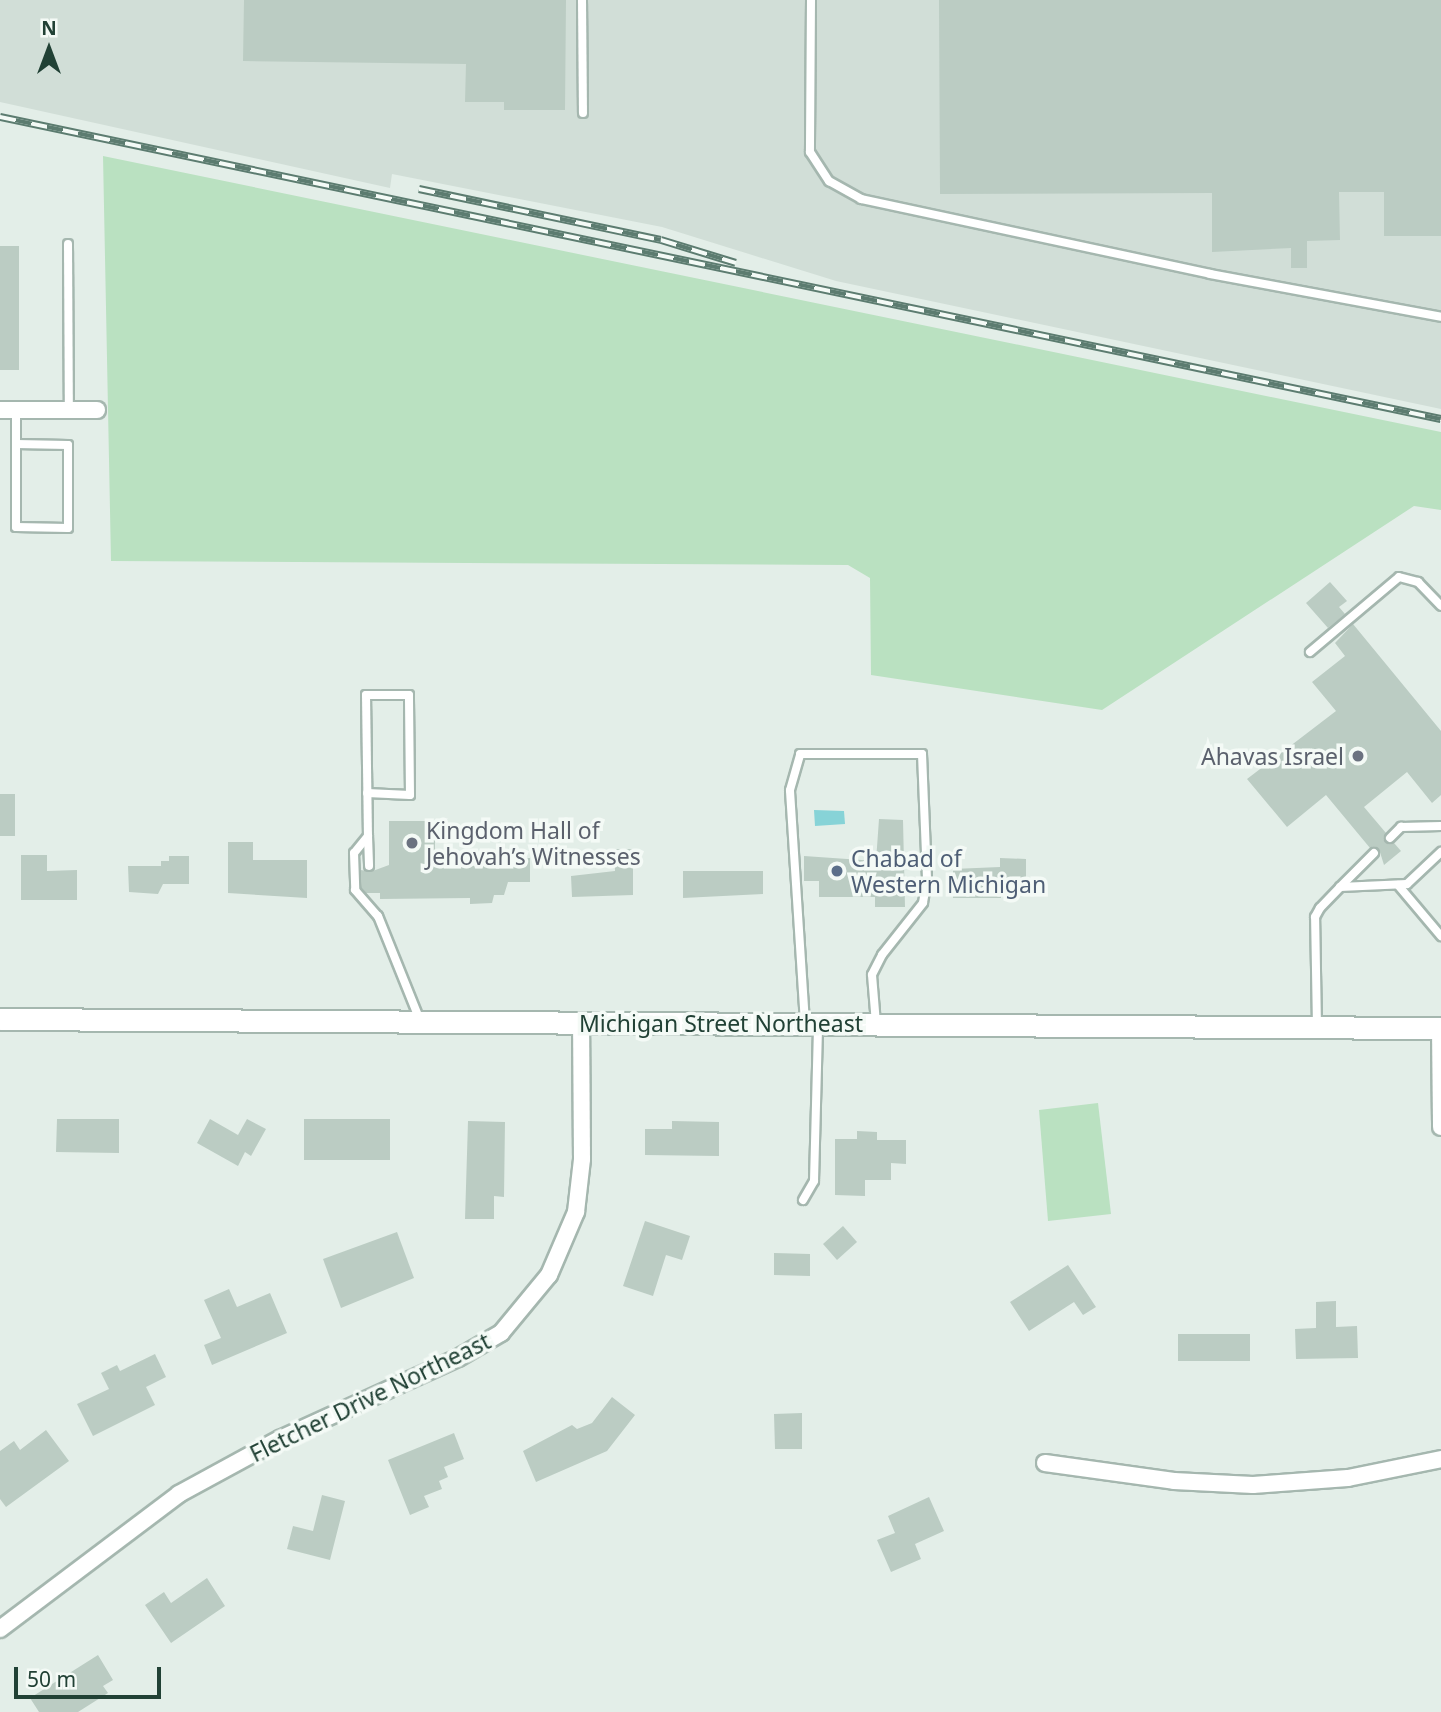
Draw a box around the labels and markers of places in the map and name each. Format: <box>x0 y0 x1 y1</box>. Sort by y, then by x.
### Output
place label: Ahavas Israel <box>1201 742 1344 770</box>
marker: Ahavas Israel <box>1350 748 1366 764</box>
place label: Kingdom Hall of Jehovah’s Witnesses <box>426 816 641 870</box>
marker: Kingdom Hall of Jehovah’s Witnesses <box>404 835 420 851</box>
place label: Chabad of Western Michigan <box>851 844 1046 898</box>
marker: Chabad of Western Michigan <box>829 863 845 879</box>

